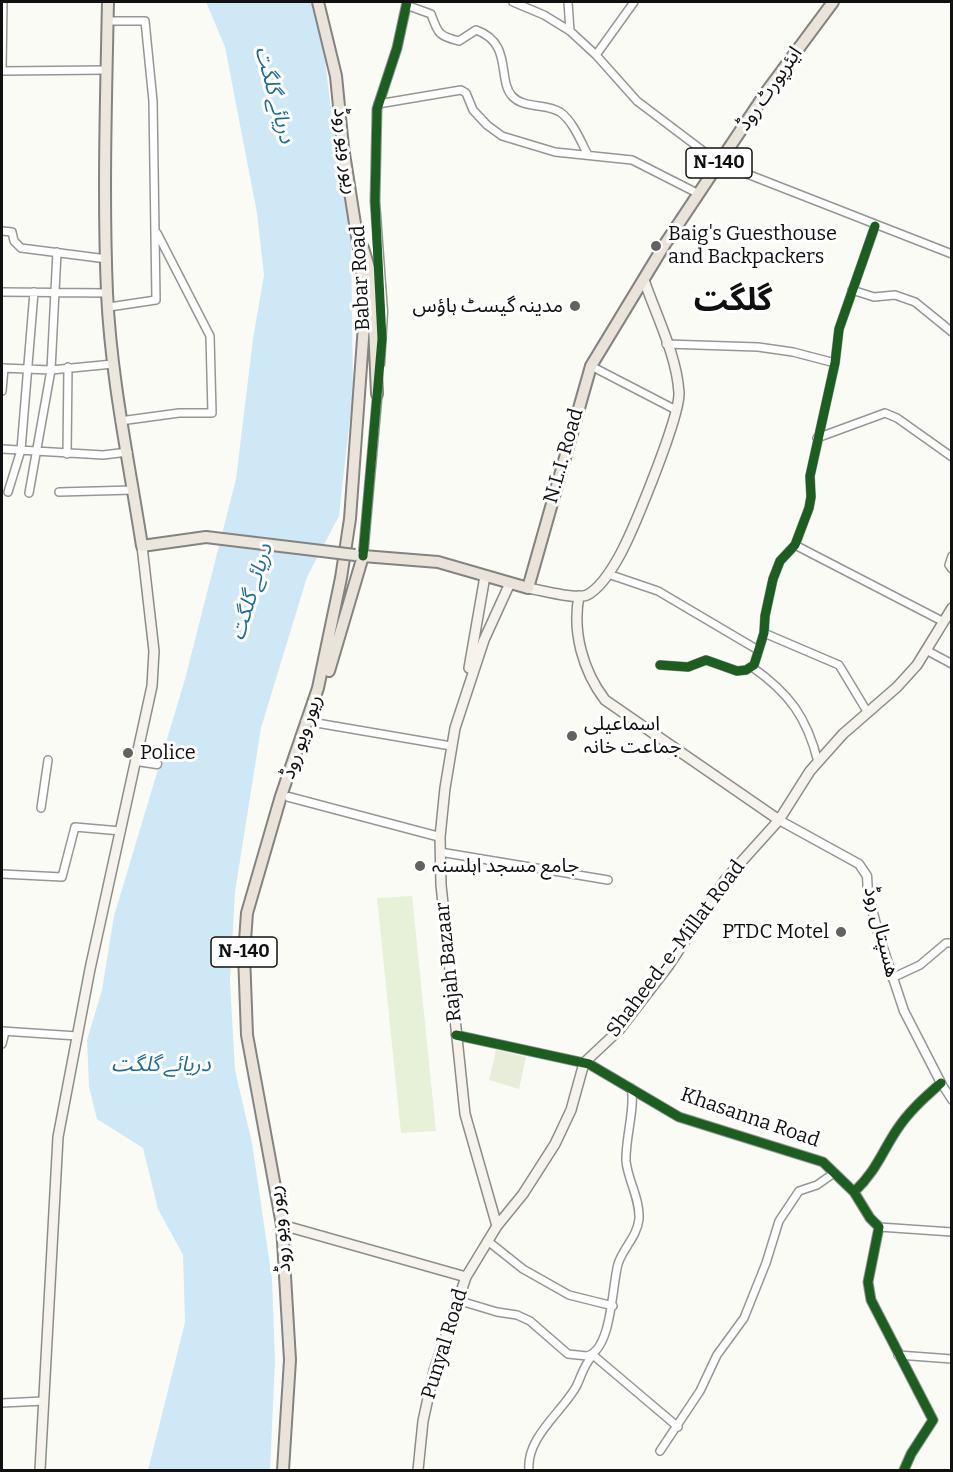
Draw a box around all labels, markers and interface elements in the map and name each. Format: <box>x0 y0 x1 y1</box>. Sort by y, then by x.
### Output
street label: ایئرپورٹ روڈ <box>732 42 808 136</box>
water label: دریائے گلگت <box>249 44 299 146</box>
street label: ریور ویو روڈ <box>328 106 362 196</box>
road number: N-140 <box>686 148 752 178</box>
place label: Baig's Guesthouse and Backpackers <box>668 222 837 269</box>
street label: Babar Road <box>346 225 376 331</box>
marker: Baig's Guesthouse and Backpackers <box>649 239 663 253</box>
district label: گلگت <box>694 282 772 320</box>
place label: مدینہ گیسٹ ہاؤس <box>413 294 563 318</box>
marker: مدینہ گیسٹ ہاؤس <box>568 299 582 313</box>
street label: N.L.I. Road <box>539 406 589 506</box>
water label: دریائے گلگت <box>225 541 279 643</box>
street label: ریور ویو روڈ <box>276 692 328 782</box>
place label: اسماعیلی جماعت خانہ <box>584 712 682 759</box>
marker: اسماعیلی جماعت خانہ <box>565 729 579 743</box>
place label: Police <box>140 741 196 765</box>
marker: Police <box>121 746 135 760</box>
place label: جامع مسجد اہلسنہ <box>432 854 579 878</box>
street label: Shaheed-e-Millat Road <box>602 856 750 1042</box>
marker: جامع مسجد اہلسنہ <box>413 859 427 873</box>
street label: ھسپتال روڈ <box>858 884 904 980</box>
street label: Rajah Bazaar <box>431 901 467 1023</box>
place label: PTDC Motel <box>722 920 829 944</box>
marker: PTDC Motel <box>834 925 848 939</box>
road number: N-140 <box>211 937 277 967</box>
water label: دریائے گلگت <box>111 1052 211 1078</box>
street label: Khasanna Road <box>677 1083 823 1153</box>
street label: ریور ویو روڈ <box>263 1184 297 1274</box>
street label: Punyal Road <box>417 1286 473 1402</box>

